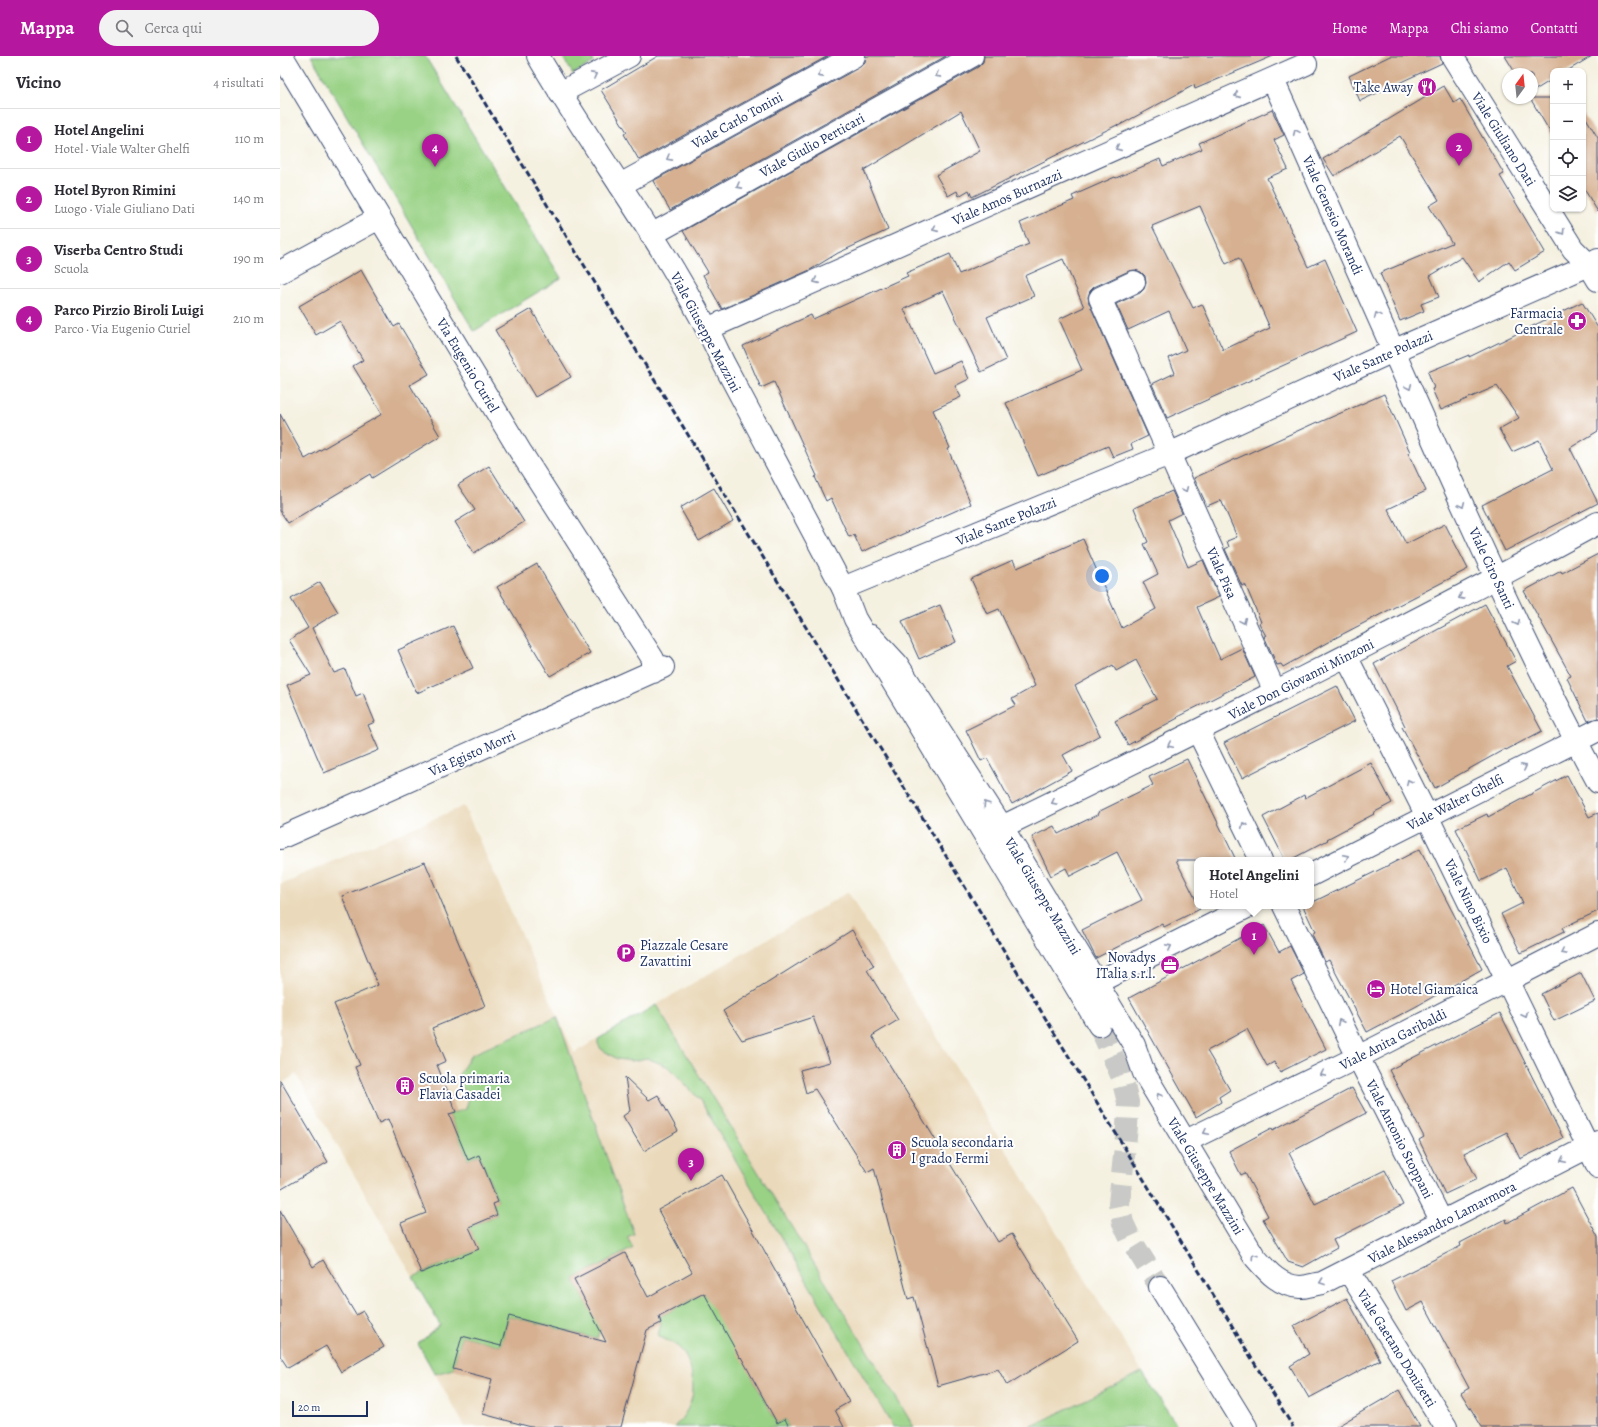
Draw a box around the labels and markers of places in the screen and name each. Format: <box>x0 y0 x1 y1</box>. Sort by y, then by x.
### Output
restaurant icon: Take Away <box>1416 76 1438 98</box>
place label: Take Away <box>1354 78 1414 97</box>
pin: 2 <box>1446 133 1472 166</box>
pin: 4 <box>422 134 448 167</box>
place label: Farmacia Centrale <box>1510 304 1563 339</box>
pharmacy icon: Farmacia Centrale <box>1566 310 1588 332</box>
pin: 1 <box>1241 922 1267 955</box>
place label: Piazzale Cesare Zavattini <box>640 936 728 971</box>
parking icon: Piazzale Cesare Zavattini <box>615 942 637 964</box>
place label: Novadys ITalia s.r.l. <box>1096 948 1156 983</box>
office icon: Novadys ITalia s.r.l. <box>1159 954 1181 976</box>
hotel icon: Hotel Giamaica <box>1365 978 1387 1000</box>
place label: Hotel Giamaica <box>1390 980 1479 999</box>
place label: Scuola primaria Flavia Casadei <box>419 1069 511 1104</box>
building icon: Scuola primaria Flavia Casadei <box>394 1075 416 1097</box>
place label: Scuola secondaria I grado Fermi <box>911 1133 1014 1168</box>
building icon: Scuola secondaria I grado Fermi <box>886 1139 908 1161</box>
pin: 3 <box>678 1148 704 1181</box>

